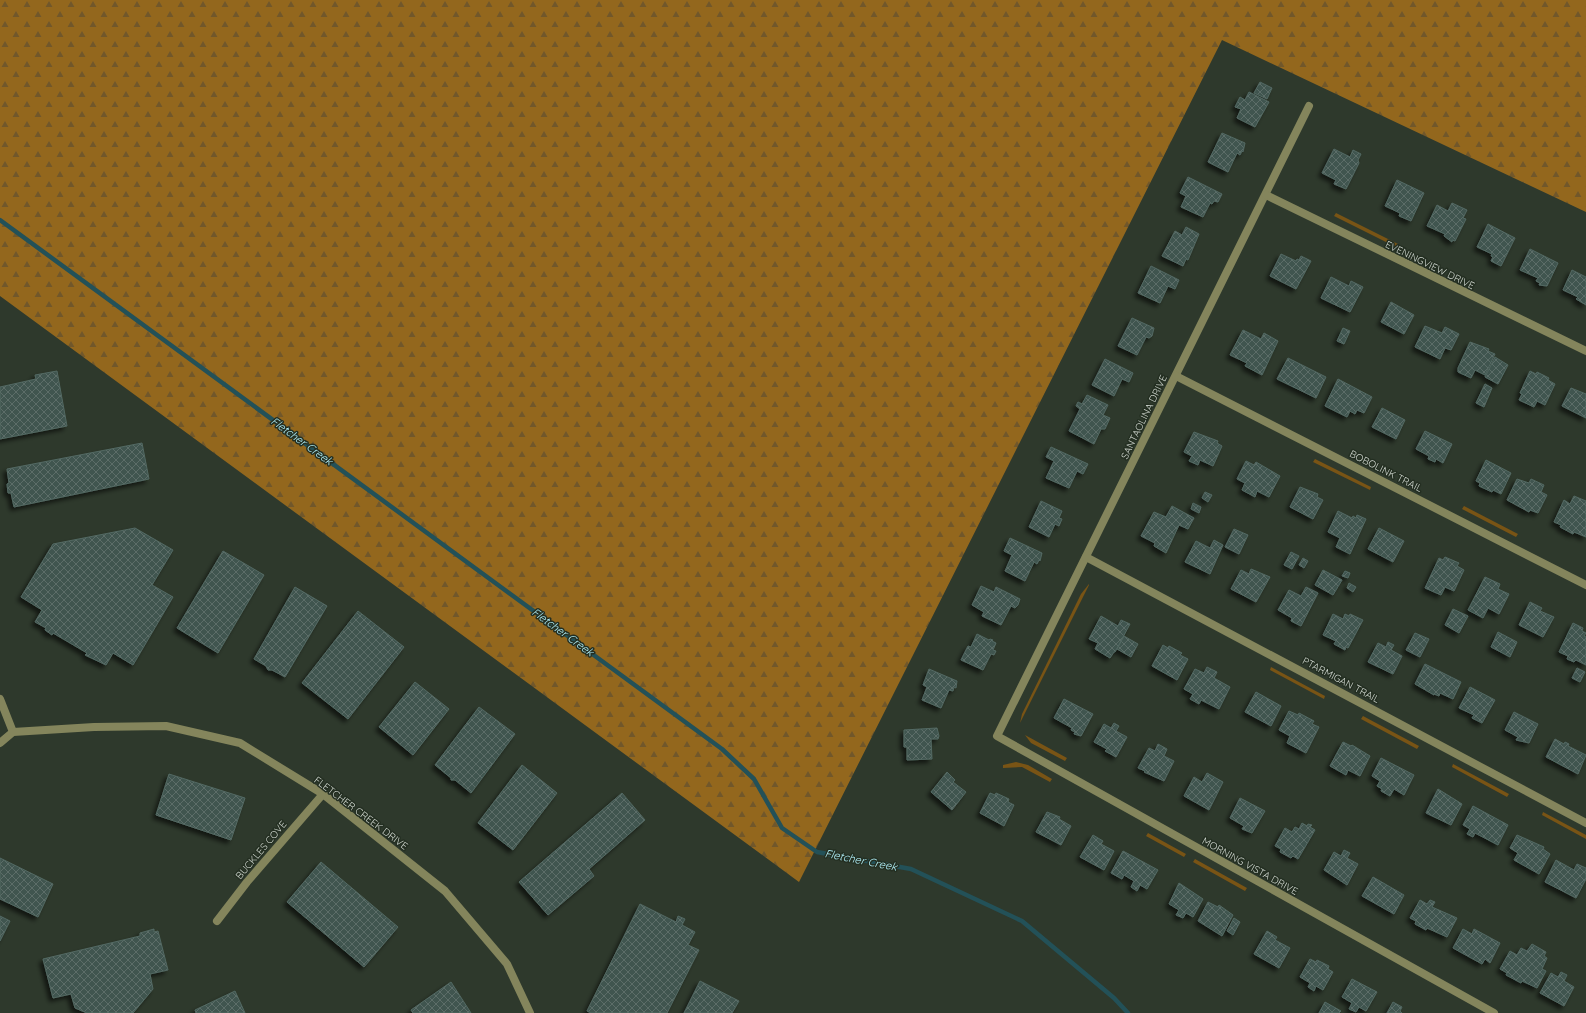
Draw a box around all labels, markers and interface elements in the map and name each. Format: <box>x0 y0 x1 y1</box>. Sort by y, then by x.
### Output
street label: EVENINGVIEW DRIVE <box>1383 238 1477 292</box>
street label: SANTAOLINA DRIVE <box>1118 373 1170 461</box>
water label: Fletcher Creek <box>268 414 337 469</box>
street label: BOBOLINK TRAIL <box>1347 447 1425 495</box>
water label: Fletcher Creek <box>529 605 598 660</box>
street label: PTARMIGAN TRAIL <box>1300 654 1383 706</box>
street label: FLETCHER CREEK DRIVE <box>312 773 411 853</box>
street label: BUCKLES COVE <box>233 818 290 882</box>
street label: MORNING VISTA DRIVE <box>1200 834 1300 898</box>
water label: Fletcher Creek <box>824 846 899 874</box>

